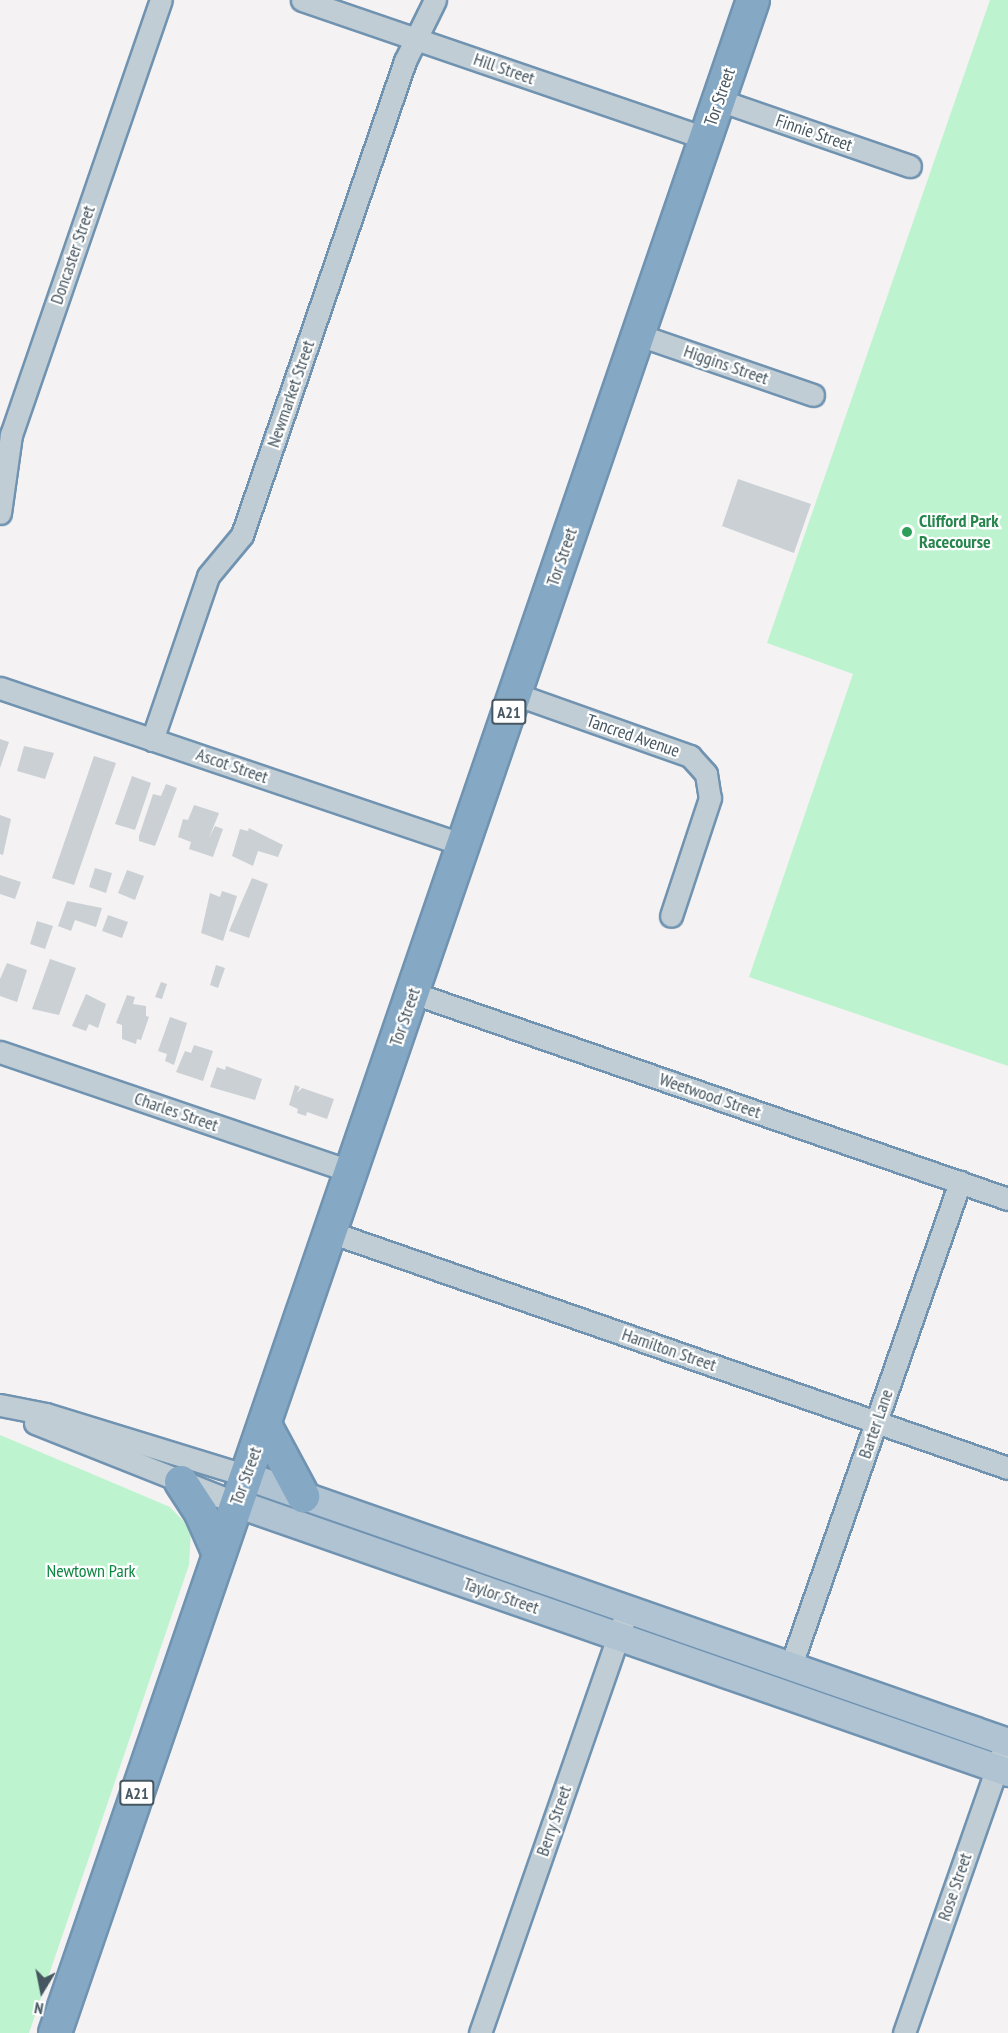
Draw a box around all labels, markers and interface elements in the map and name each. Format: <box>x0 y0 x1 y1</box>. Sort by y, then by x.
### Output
street label: Hill Street <box>471 49 537 89</box>
street label: Tor Street <box>700 65 740 129</box>
street label: Finnie Street <box>773 110 855 156</box>
street label: Doncaster Street <box>46 203 100 307</box>
street label: Newmarket Street <box>263 338 319 450</box>
street label: Higgins Street <box>681 340 771 390</box>
place label: Clifford Park Racecourse <box>919 511 999 554</box>
street label: Tor Street <box>542 525 582 589</box>
marker: Clifford Park Racecourse <box>900 525 914 539</box>
road number: A21 <box>491 699 527 725</box>
street label: Tancred Avenue <box>583 710 683 762</box>
street label: Ascot Street <box>193 744 271 788</box>
street label: Tor Street <box>385 985 425 1049</box>
street label: Weetwood Street <box>656 1069 764 1123</box>
street label: Charles Street <box>131 1088 221 1136</box>
street label: Hamilton Street <box>619 1324 719 1376</box>
street label: Barter Lane <box>854 1387 898 1461</box>
street label: Tor Street <box>226 1444 266 1508</box>
park label: Newtown Park <box>46 1560 136 1582</box>
street label: Taylor Street <box>460 1573 542 1619</box>
road number: A21 <box>119 1780 155 1806</box>
street label: Berry Street <box>532 1783 576 1859</box>
street label: Rose Street <box>933 1850 977 1924</box>
north arrow <box>12 1961 72 2021</box>
text: N <box>33 1998 45 2019</box>

